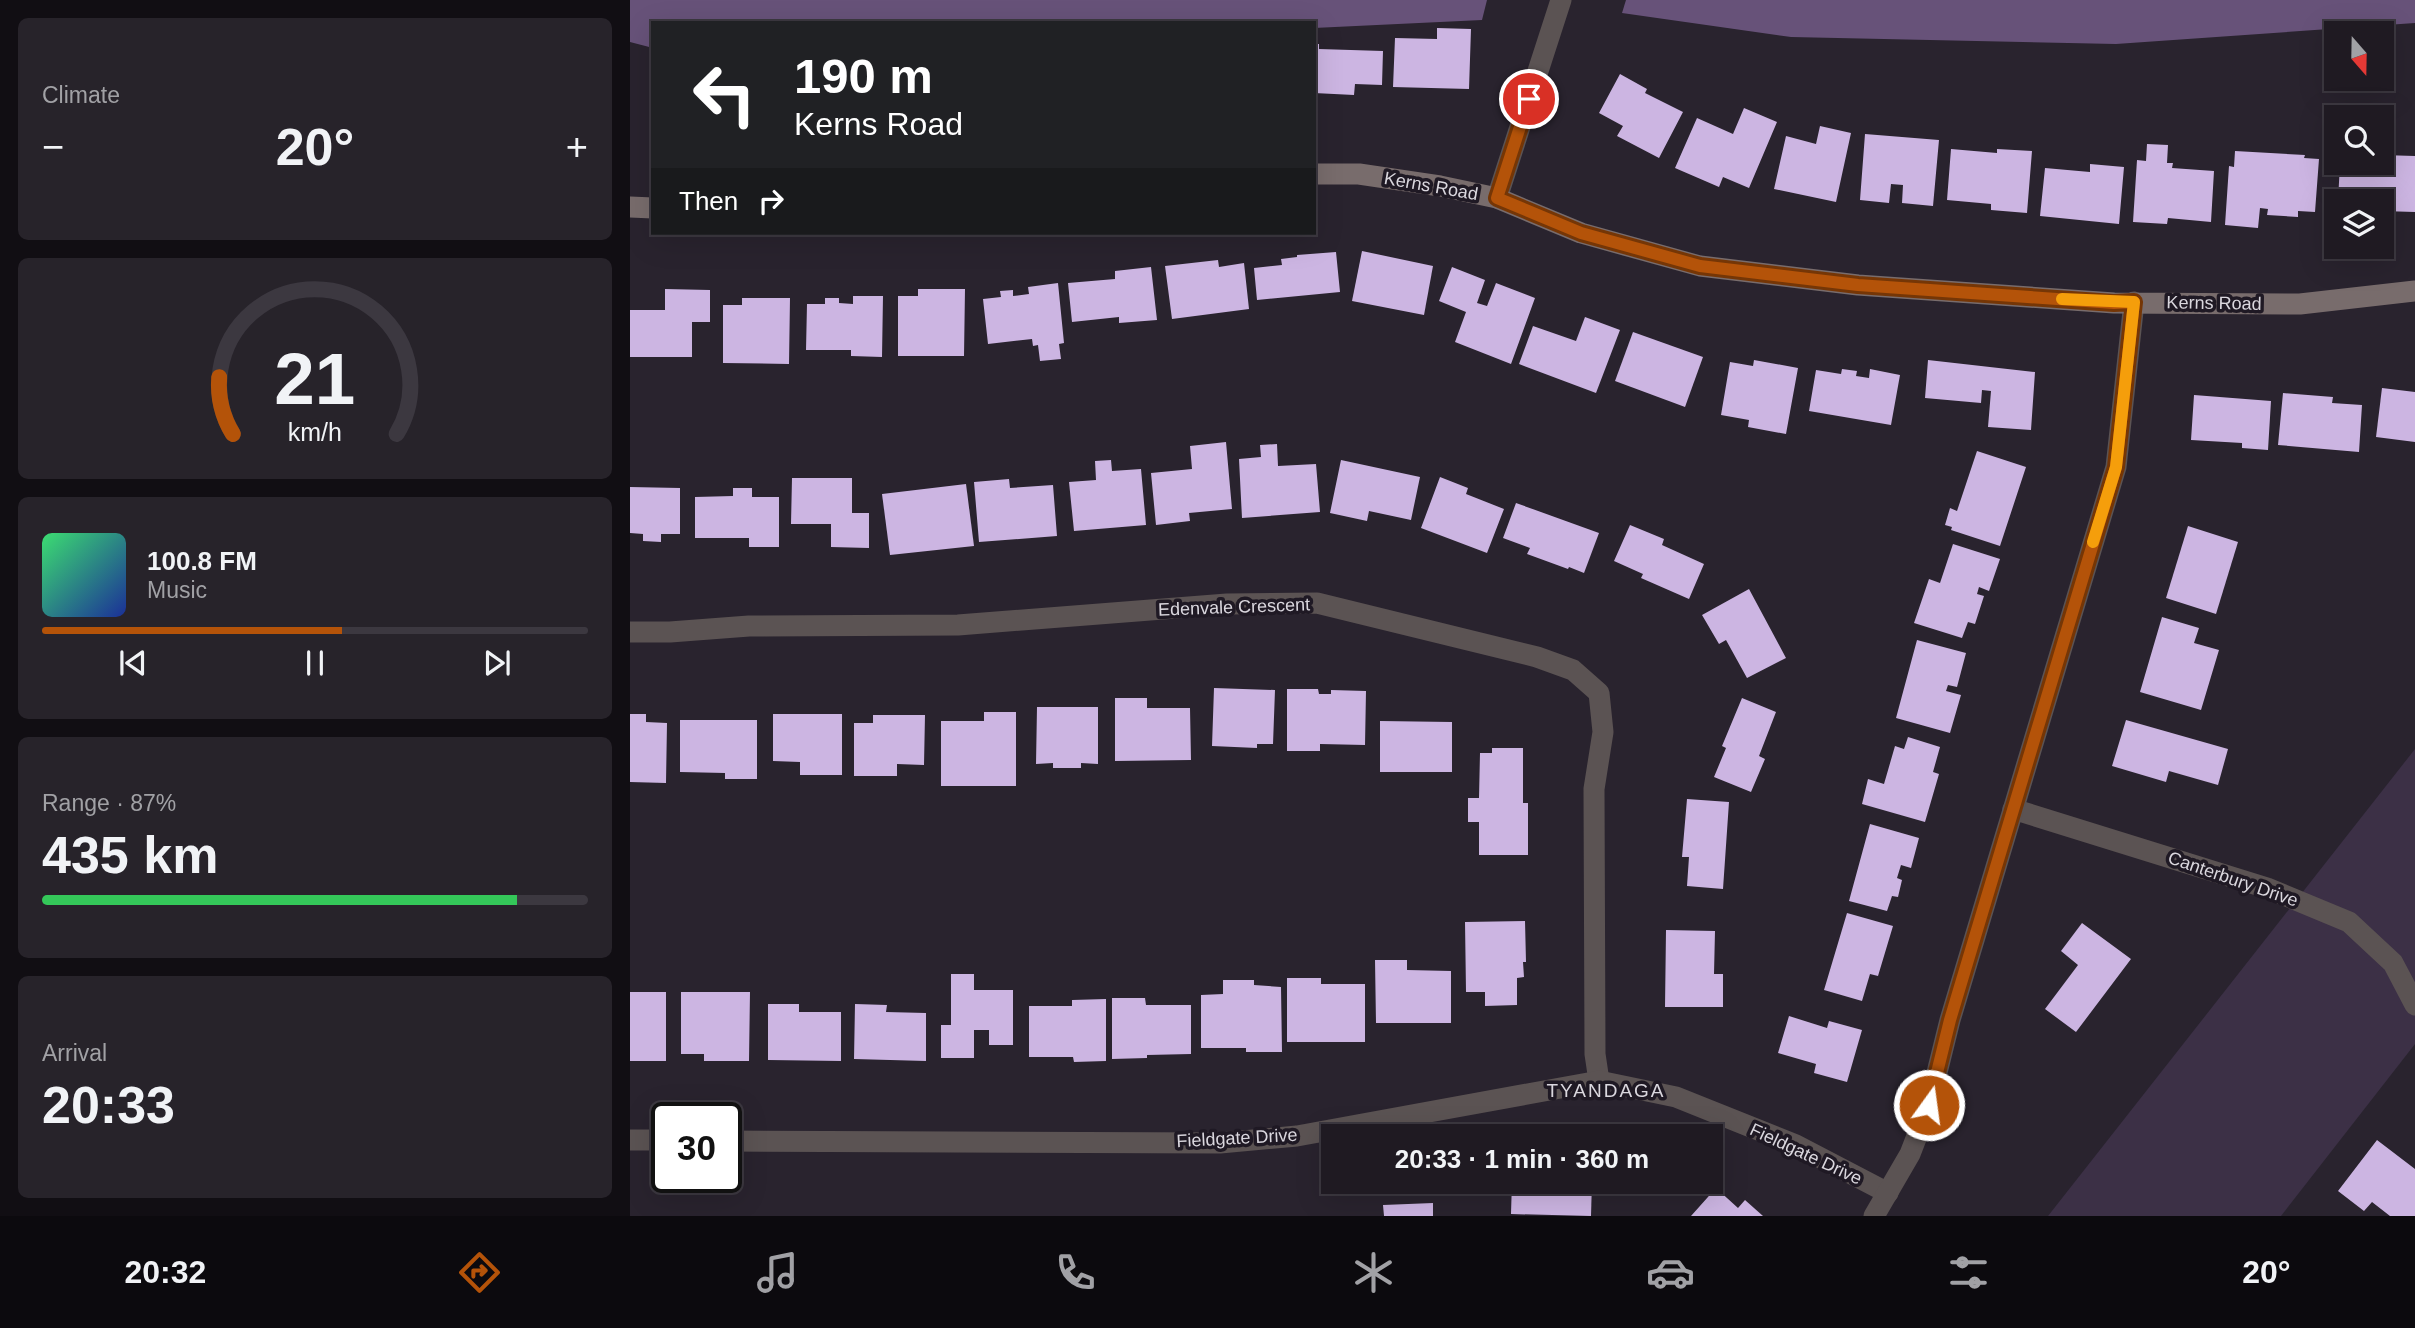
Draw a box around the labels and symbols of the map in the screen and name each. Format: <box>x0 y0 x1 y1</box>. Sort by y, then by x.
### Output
north arrow <box>2324 21 2394 91</box>
pin <box>1499 69 1559 129</box>
street label: Kerns Road <box>1382 168 1480 204</box>
street label: Kerns Road <box>2166 292 2262 314</box>
street label: Edenvale Crescent <box>1158 594 1310 620</box>
street label: Canterbury Drive <box>2165 847 2301 911</box>
position arrow <box>1892 1068 1966 1142</box>
district label: TYANDAGA <box>1546 1080 1666 1101</box>
speed limit sign: 30 <box>651 1102 742 1193</box>
street label: Fieldgate Drive <box>1747 1119 1865 1189</box>
street label: Fieldgate Drive <box>1176 1125 1298 1151</box>

